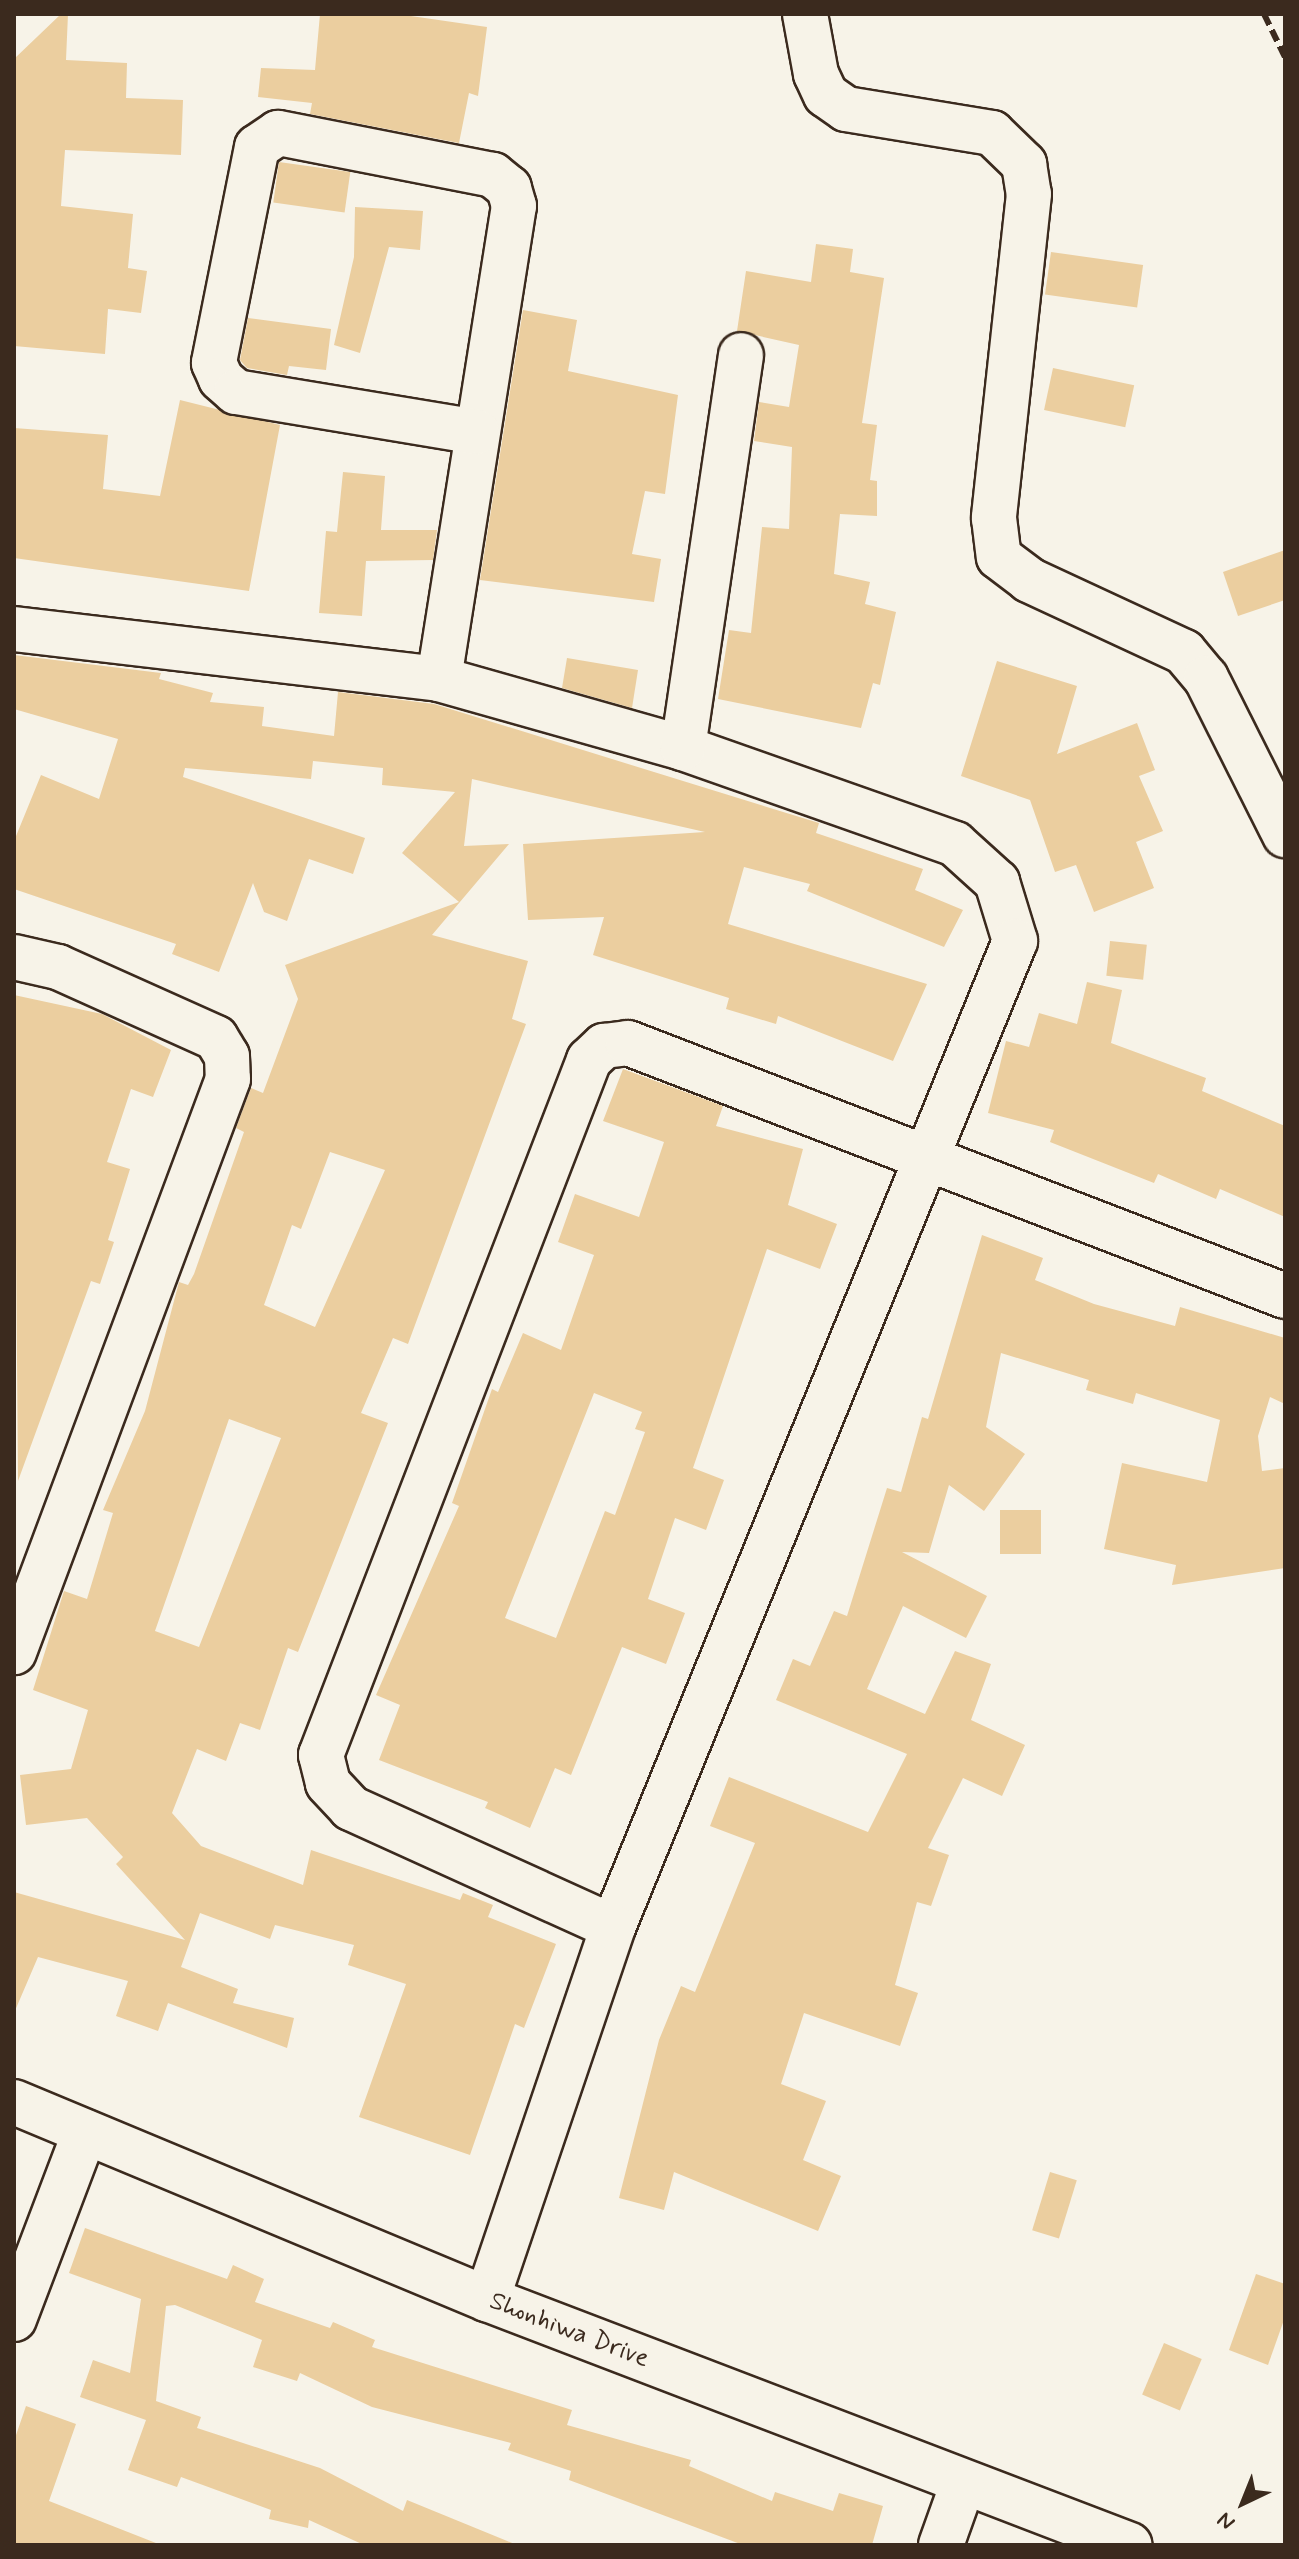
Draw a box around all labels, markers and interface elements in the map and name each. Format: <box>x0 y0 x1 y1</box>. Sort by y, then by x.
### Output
street label: Shonhiwa Drive <box>485 2286 653 2376</box>
north arrow <box>1203 2463 1283 2543</box>
text: N <box>1212 2505 1242 2536</box>

